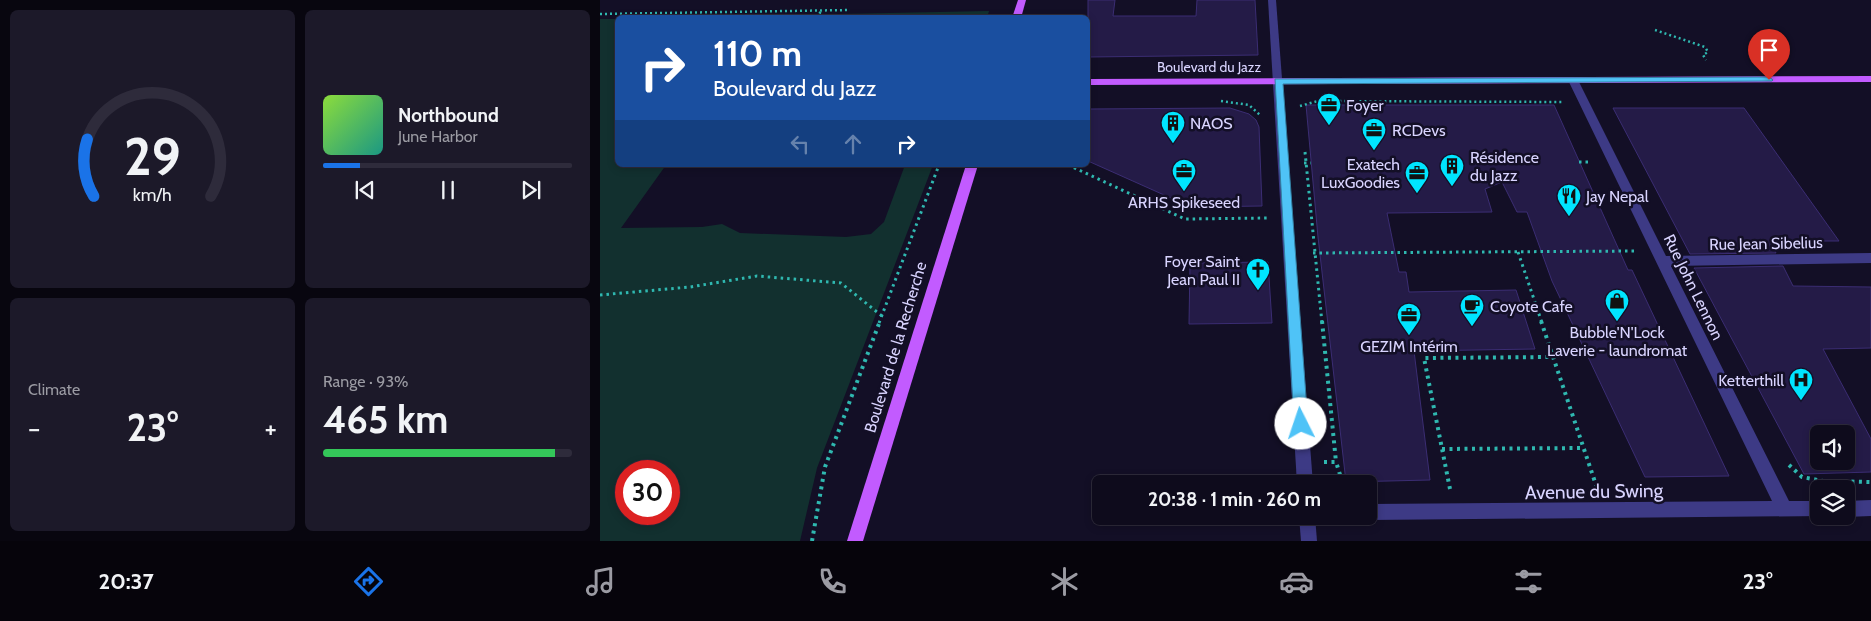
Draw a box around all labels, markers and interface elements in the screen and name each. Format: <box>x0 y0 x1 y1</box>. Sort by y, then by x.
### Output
pin <box>1748 29 1790 80</box>
text: 110 m <box>713 32 802 75</box>
icon: right <box>630 35 695 100</box>
icon: arrive <box>1755 36 1783 64</box>
street label: Boulevard du Jazz <box>1157 58 1261 76</box>
text: Boulevard du Jazz <box>713 75 876 102</box>
office icon: Foyer <box>1316 92 1342 126</box>
place label: Foyer <box>1346 96 1384 115</box>
text: Northbound <box>398 104 499 127</box>
building icon: NAOS <box>1160 110 1186 144</box>
place label: NAOS <box>1190 114 1233 133</box>
office icon: RCDevs <box>1361 117 1387 151</box>
place label: RCDevs <box>1392 121 1446 140</box>
text: 29 <box>124 125 181 188</box>
text: June Harbor <box>398 127 478 146</box>
icon: left <box>786 130 814 158</box>
icon: ahead <box>839 130 867 158</box>
icon: right <box>892 130 920 158</box>
place label: Résidence du Jazz <box>1470 148 1539 185</box>
building icon: Résidence du Jazz <box>1439 153 1465 187</box>
place label: Exatech LuxGoodies <box>1321 155 1400 192</box>
office icon: ARHS Spikeseed <box>1171 158 1197 192</box>
office icon: Exatech LuxGoodies <box>1404 160 1430 194</box>
icon: previous <box>351 176 379 204</box>
icon: pause <box>434 176 462 204</box>
icon: next <box>517 176 545 204</box>
restaurant icon: Jay Nepal <box>1556 183 1582 217</box>
text: km/h <box>133 184 172 205</box>
place label: Jay Nepal <box>1585 187 1649 206</box>
place label: ARHS Spikeseed <box>1128 193 1240 212</box>
street label: Rue John Lennon <box>1660 231 1727 343</box>
street label: Rue Jean Sibelius <box>1709 233 1823 254</box>
place label: Foyer Saint Jean Paul II <box>1164 252 1241 289</box>
church icon: Foyer Saint Jean Paul II <box>1245 257 1271 291</box>
street label: Boulevard de la Recherche <box>860 259 931 435</box>
shop icon: Bubble'N'Lock Laverie - laundromat <box>1604 288 1630 322</box>
cafe icon: Coyote Cafe <box>1459 293 1485 327</box>
place label: Coyote Cafe <box>1490 297 1573 316</box>
office icon: GEZIM Intérim <box>1396 302 1422 336</box>
place label: Bubble'N'Lock Laverie - laundromat <box>1547 323 1688 360</box>
place label: GEZIM Intérim <box>1360 337 1458 356</box>
hospital icon: Ketterthill <box>1788 367 1814 401</box>
place label: Ketterthill <box>1718 371 1784 390</box>
text: Range · 93% <box>323 372 409 391</box>
text: Climate <box>28 380 80 399</box>
text: 465 km <box>323 396 448 443</box>
position arrow <box>1274 397 1326 449</box>
text: 23° <box>127 404 178 451</box>
text: − <box>28 411 40 445</box>
text: + <box>265 411 277 445</box>
map controls <box>1810 425 1855 525</box>
button: sound <box>1810 425 1855 470</box>
speed limit sign: 30 <box>615 460 680 525</box>
street label: Avenue du Swing <box>1525 479 1664 504</box>
button: layers <box>1810 480 1855 525</box>
text: 20:38 · 1 min · 260 m <box>1148 488 1321 511</box>
icon: directions <box>351 564 386 599</box>
icon: music <box>583 564 618 599</box>
icon: phone <box>815 564 850 599</box>
icon: climate <box>1047 564 1082 599</box>
icon: car <box>1279 564 1314 599</box>
icon: filters <box>1511 564 1546 599</box>
text: 20:37 <box>99 568 154 595</box>
text: 23° <box>1743 568 1773 595</box>

